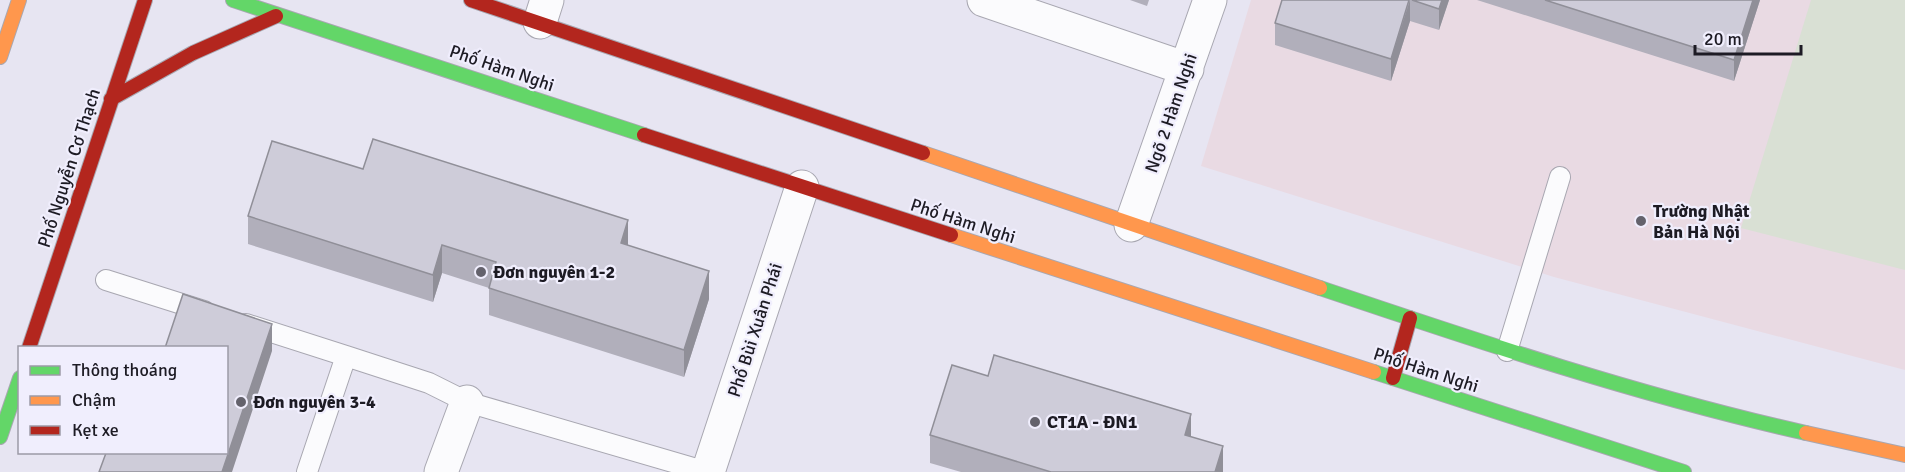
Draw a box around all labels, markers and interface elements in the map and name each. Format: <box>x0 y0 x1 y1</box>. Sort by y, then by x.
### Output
scale bar <box>1695 18 1802 56</box>
text: 20 m <box>1704 28 1742 50</box>
street label: Phố Hàm Nghi <box>447 40 557 96</box>
street label: Ngõ 2 Hàm Nghi <box>1140 50 1202 176</box>
street label: Phố Nguyễn Cơ Thạch <box>33 86 105 250</box>
street label: Phố Hàm Nghi <box>908 194 1018 248</box>
place label: Trường Nhật Bản Hà Nội <box>1653 200 1750 243</box>
marker: Trường Nhật Bản Hà Nội <box>1634 214 1648 228</box>
street label: Phố Bùi Xuân Phái <box>723 260 787 400</box>
place label: Đơn nguyên 1-2 <box>493 261 615 283</box>
marker: Đơn nguyên 1-2 <box>474 265 488 279</box>
street label: Phố Hàm Nghi <box>1371 343 1481 397</box>
legend <box>18 346 228 454</box>
text: Thông thoáng <box>72 359 177 381</box>
text: Chậm <box>72 389 116 411</box>
place label: Đơn nguyên 3-4 <box>253 391 376 413</box>
marker: Đơn nguyên 3-4 <box>234 395 248 409</box>
place label: CT1A - ĐN1 <box>1047 411 1138 433</box>
marker: CT1A - ĐN1 <box>1028 415 1042 429</box>
text: Kẹt xe <box>72 419 119 441</box>

